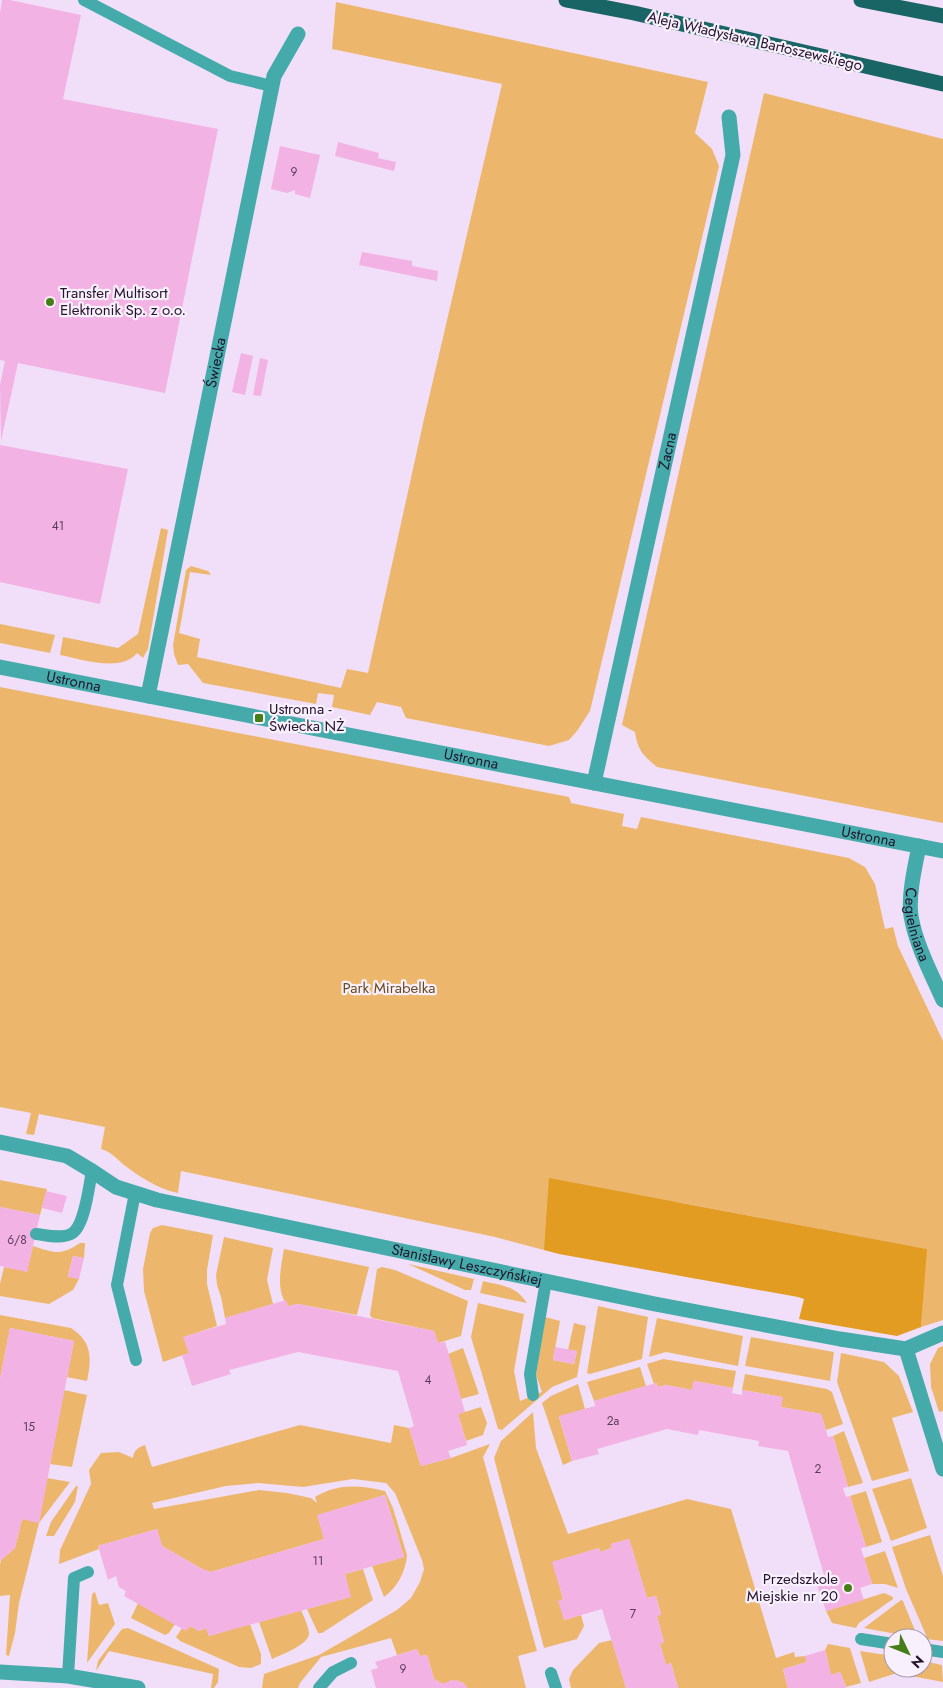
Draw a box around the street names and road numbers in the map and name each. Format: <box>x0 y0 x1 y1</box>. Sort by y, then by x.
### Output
street label: Aleja Władysława Bartoszewskiego <box>645 6 865 76</box>
street label: Świecka <box>200 336 232 390</box>
street label: Zacna <box>653 430 682 472</box>
street label: Ustronna <box>44 665 103 697</box>
street label: Ustronna <box>442 743 500 775</box>
street label: Ustronna <box>839 820 898 853</box>
street label: Cegielniana <box>899 887 935 965</box>
street label: Stanisławy Leszczyńskiej <box>390 1238 544 1291</box>

